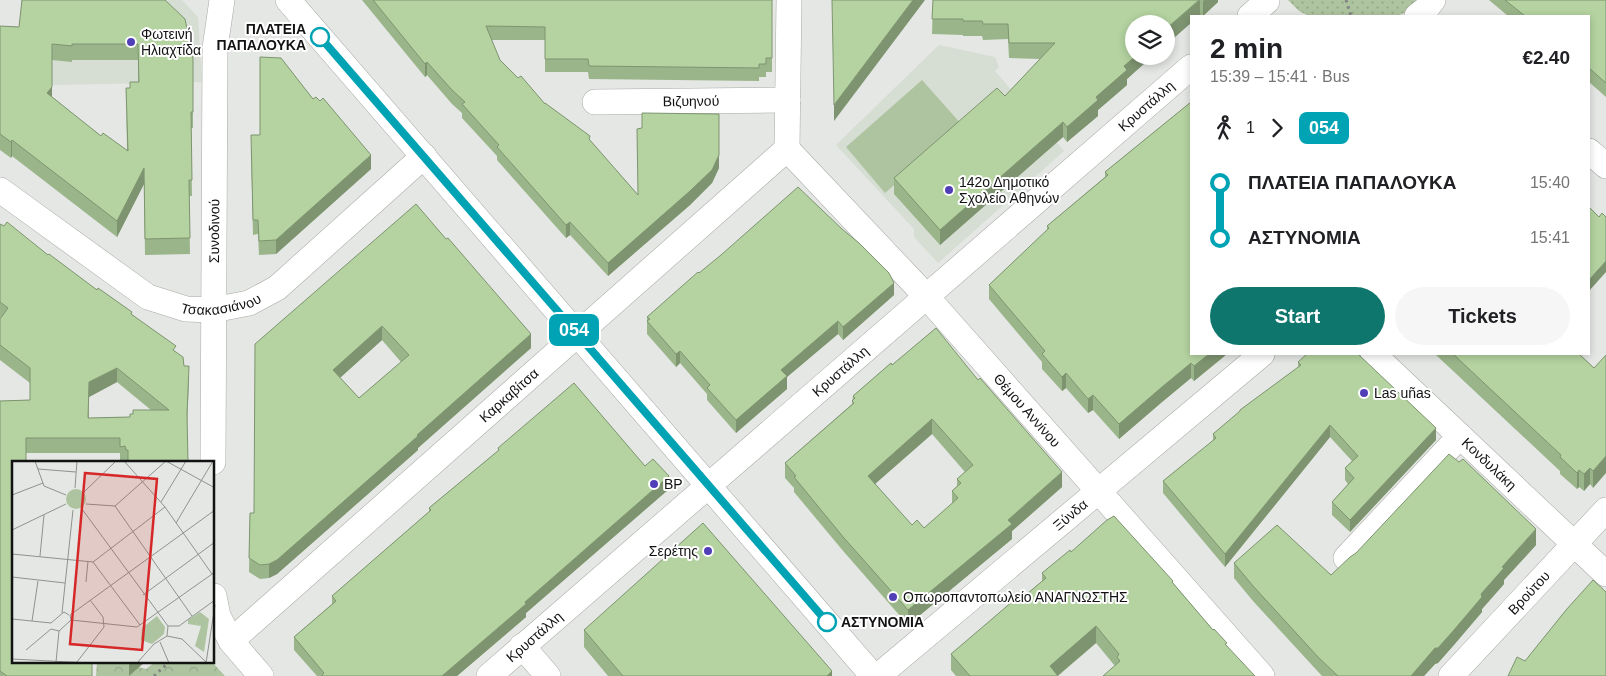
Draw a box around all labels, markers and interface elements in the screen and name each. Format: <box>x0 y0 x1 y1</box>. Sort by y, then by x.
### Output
map controls <box>1125 15 1175 65</box>
button: layers <box>1125 15 1175 65</box>
place label: ΠΛΑΤΕΙΑ ΠΑΠΑΛΟΥΚΑ <box>217 21 306 53</box>
place label: Φωτεινή Ηλιαχτίδα <box>141 26 201 58</box>
marker: ΠΛΑΤΕΙΑ ΠΑΠΑΛΟΥΚΑ <box>310 27 330 47</box>
text: 2 min <box>1210 33 1283 64</box>
marker: Φωτεινή Ηλιαχτίδα <box>125 36 137 48</box>
text: €2.40 <box>1522 47 1570 68</box>
text: 15:39 – 15:41 · Bus <box>1210 68 1350 85</box>
street label: Κρυστάλλη <box>1115 77 1177 134</box>
street label: Βιζυηνού <box>663 93 719 109</box>
icon: walk <box>1210 114 1238 142</box>
icon: forward <box>1263 114 1291 142</box>
text: 054 <box>1309 118 1339 138</box>
text: 1 <box>1246 119 1255 136</box>
text: ΠΛΑΤΕΙΑ ΠΑΠΑΛΟΥΚΑ <box>1248 172 1457 193</box>
place label: 142ο Δημοτικό Σχολείο Αθηνών <box>959 174 1059 206</box>
text: 15:40 <box>1530 174 1570 191</box>
marker: 142ο Δημοτικό Σχολείο Αθηνών <box>943 184 955 196</box>
street label: Συνοδινού <box>206 199 222 263</box>
text: ΑΣΤΥΝΟΜΙΑ <box>1248 227 1361 248</box>
text: 15:41 <box>1530 229 1570 246</box>
button: Start <box>1210 287 1385 345</box>
button: Tickets <box>1395 287 1570 345</box>
street label: Τσακασιάνου <box>179 290 264 318</box>
line badge: 054 <box>545 314 603 346</box>
text: 054 <box>559 320 589 340</box>
street label: Κρυστάλλη <box>809 343 871 400</box>
street label: Καρκαβίτσα <box>476 365 542 425</box>
street label: Θέμου Αννίνου <box>991 370 1064 450</box>
place label: Las uñas <box>1374 385 1431 401</box>
marker: Las uñas <box>1358 387 1370 399</box>
street label: Κονδυλάκη <box>1459 434 1520 493</box>
inset map <box>12 461 215 664</box>
place label: BP <box>664 476 683 492</box>
marker: BP <box>648 478 660 490</box>
street label: Ξύνδα <box>1050 496 1091 534</box>
place label: Σερέτης <box>649 543 698 559</box>
marker: Σερέτης <box>702 545 714 557</box>
street label: Βρούτου <box>1505 568 1553 618</box>
place label: Οπωροπαντοπωλείο ΑΝΑΓΝΩΣΤΗΣ <box>903 589 1128 605</box>
marker: Οπωροπαντοπωλείο ΑΝΑΓΝΩΣΤΗΣ <box>887 591 899 603</box>
street label: Κρυστάλλη <box>503 608 566 665</box>
marker: ΑΣΤΥΝΟΜΙΑ <box>817 612 837 632</box>
place label: ΑΣΤΥΝΟΜΙΑ <box>841 614 924 630</box>

